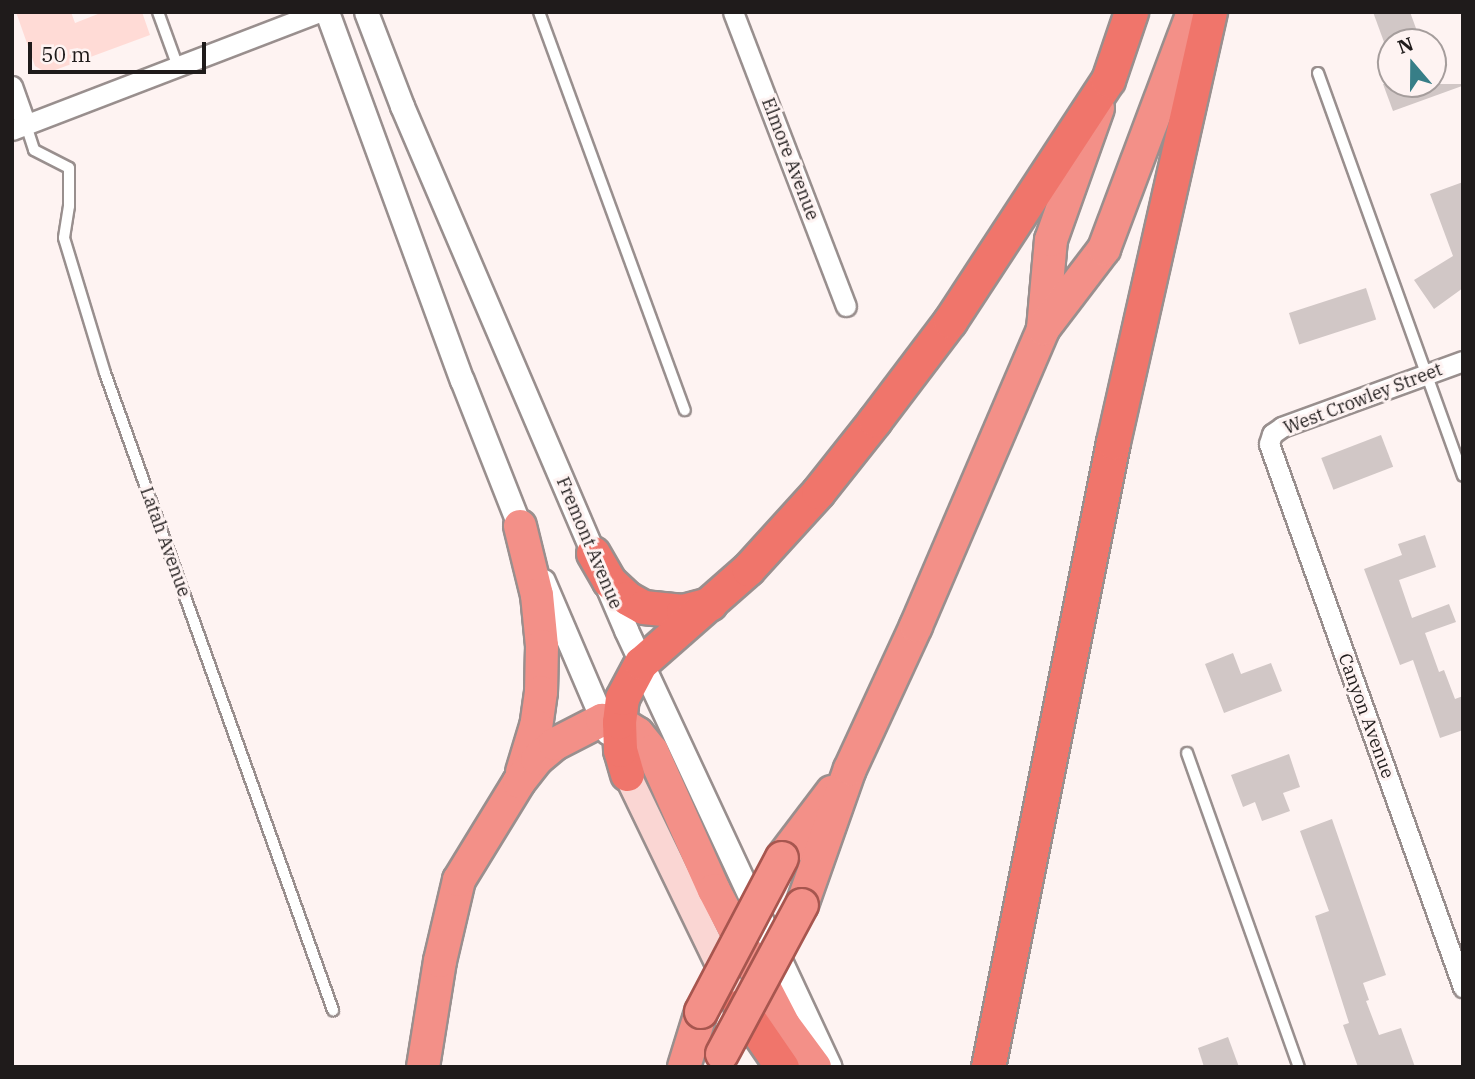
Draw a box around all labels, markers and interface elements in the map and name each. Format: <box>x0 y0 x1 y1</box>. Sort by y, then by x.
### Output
scale bar <box>32 28 210 72</box>
north arrow <box>1377 28 1447 98</box>
text: N <box>1394 31 1417 59</box>
text: 50 m <box>41 40 91 68</box>
street label: Elmore Avenue <box>757 95 823 223</box>
street label: West Crowley Street <box>1281 359 1445 439</box>
street label: Fremont Avenue <box>552 474 626 612</box>
street label: Latah Avenue <box>135 484 195 600</box>
street label: Canyon Avenue <box>1333 651 1399 781</box>

